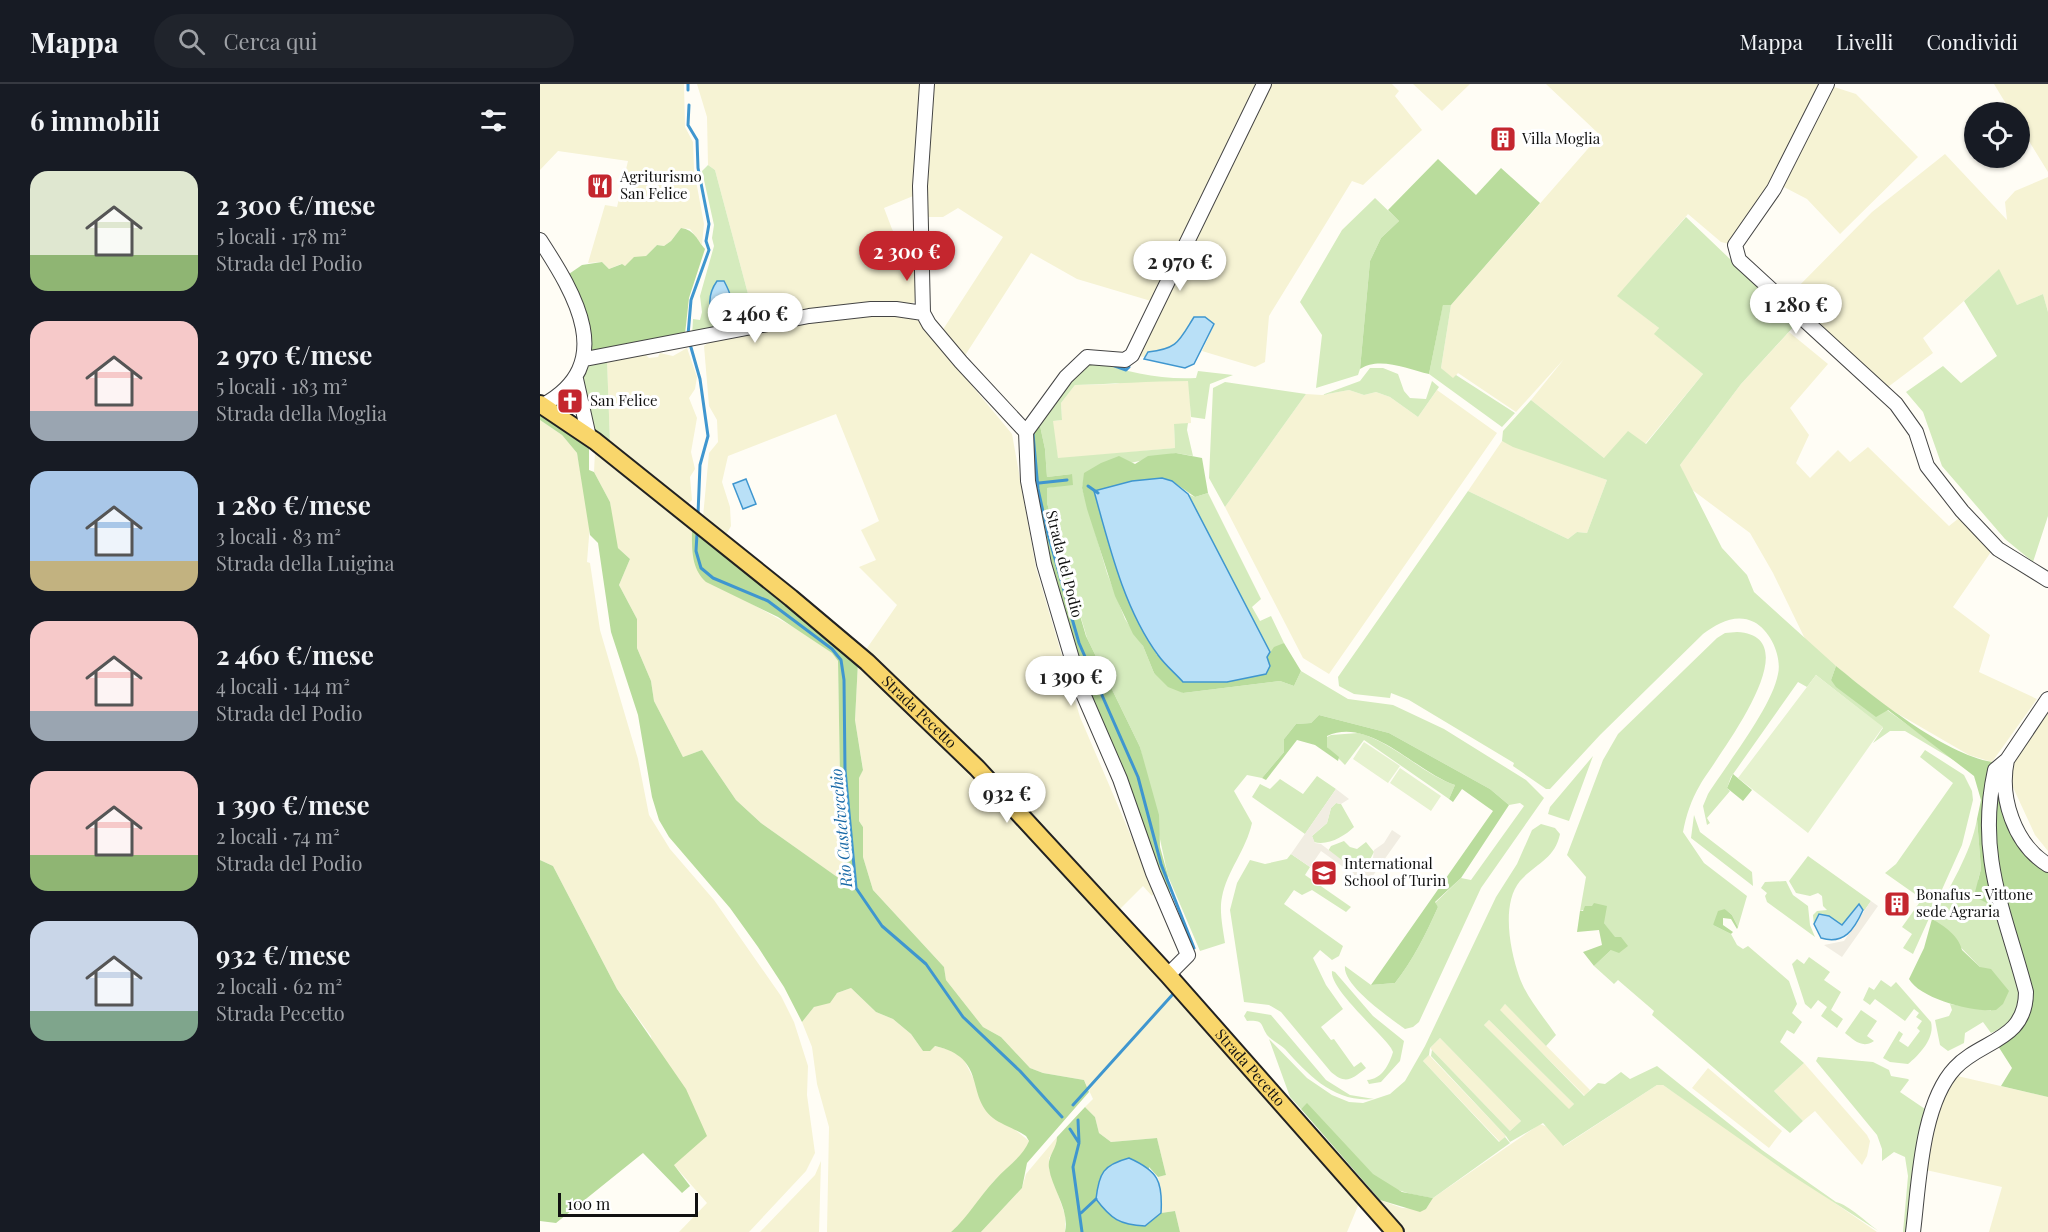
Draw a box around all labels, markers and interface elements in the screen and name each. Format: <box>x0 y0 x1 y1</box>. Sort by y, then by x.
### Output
search box <box>154 14 574 68</box>
text: Mappa <box>30 23 118 60</box>
icon: search <box>175 25 208 58</box>
text: Cerca qui <box>223 26 318 56</box>
text: Mappa <box>1739 27 1803 55</box>
text: Livelli <box>1836 27 1893 55</box>
text: Condividi <box>1926 27 2018 55</box>
map controls <box>1964 102 2030 168</box>
button: locate <box>1964 102 2030 168</box>
text: 6 immobili <box>30 103 160 138</box>
icon: filters <box>477 104 510 137</box>
building icon: Villa Moglia <box>1488 124 1518 154</box>
place label: Villa Moglia <box>1521 128 1601 148</box>
place label: Agriturismo San Felice <box>619 166 702 203</box>
restaurant icon: Agriturismo San Felice <box>585 171 615 201</box>
text: 2 300 €/mese <box>216 187 375 222</box>
icon: home <box>78 195 150 267</box>
text: 5 locali · 178 m² <box>216 222 347 249</box>
pin: 2 300 € <box>852 231 962 282</box>
text: 2 300 € <box>873 237 941 264</box>
pin: 2 970 € <box>1125 241 1235 292</box>
text: 2 970 € <box>1147 247 1213 274</box>
text: Strada del Podio <box>216 249 362 276</box>
pin: 1 280 € <box>1741 284 1851 335</box>
text: 1 280 € <box>1764 290 1828 317</box>
pin: 2 460 € <box>700 293 810 344</box>
text: 2 460 € <box>722 299 788 326</box>
text: 2 970 €/mese <box>216 337 372 372</box>
icon: home <box>78 345 150 417</box>
text: 5 locali · 183 m² <box>216 372 347 399</box>
church icon: San Felice <box>555 386 585 416</box>
place label: San Felice <box>590 390 658 410</box>
text: Strada della Moglia <box>216 399 387 426</box>
text: 1 280 €/mese <box>216 487 371 522</box>
icon: home <box>78 495 150 567</box>
street label: Strada del Podio <box>1042 508 1088 619</box>
text: 3 locali · 83 m² <box>216 522 341 549</box>
text: Strada della Luigina <box>216 549 395 576</box>
text: 2 460 €/mese <box>216 637 374 672</box>
icon: home <box>78 645 150 717</box>
pin: 1 390 € <box>1016 656 1126 707</box>
text: 1 390 € <box>1039 662 1103 689</box>
street label: Strada Pecetto <box>878 671 961 752</box>
text: 4 locali · 144 m² <box>216 672 350 699</box>
text: Strada del Podio <box>216 699 362 726</box>
water label: Rio Castelvecchio <box>825 767 856 890</box>
pin: 932 € <box>965 773 1049 824</box>
text: 932 € <box>983 779 1031 806</box>
text: 1 390 €/mese <box>216 787 370 822</box>
icon: home <box>78 795 150 867</box>
text: 2 locali · 74 m² <box>216 822 340 849</box>
text: Strada del Podio <box>216 849 362 876</box>
place label: International School of Turin <box>1344 853 1446 890</box>
school or university icon: International School of Turin <box>1309 858 1339 888</box>
place label: Bonafus - Vittone sede Agraria <box>1916 884 2033 921</box>
building icon: Bonafus - Vittone sede Agraria <box>1882 889 1912 919</box>
text: 932 €/mese <box>216 937 350 972</box>
icon: home <box>78 945 150 1017</box>
text: 2 locali · 62 m² <box>216 972 342 999</box>
text: Strada Pecetto <box>216 999 345 1026</box>
street label: Strada Pecetto <box>1211 1024 1290 1110</box>
scale bar <box>558 1190 698 1218</box>
text: 100 m <box>567 1193 610 1214</box>

